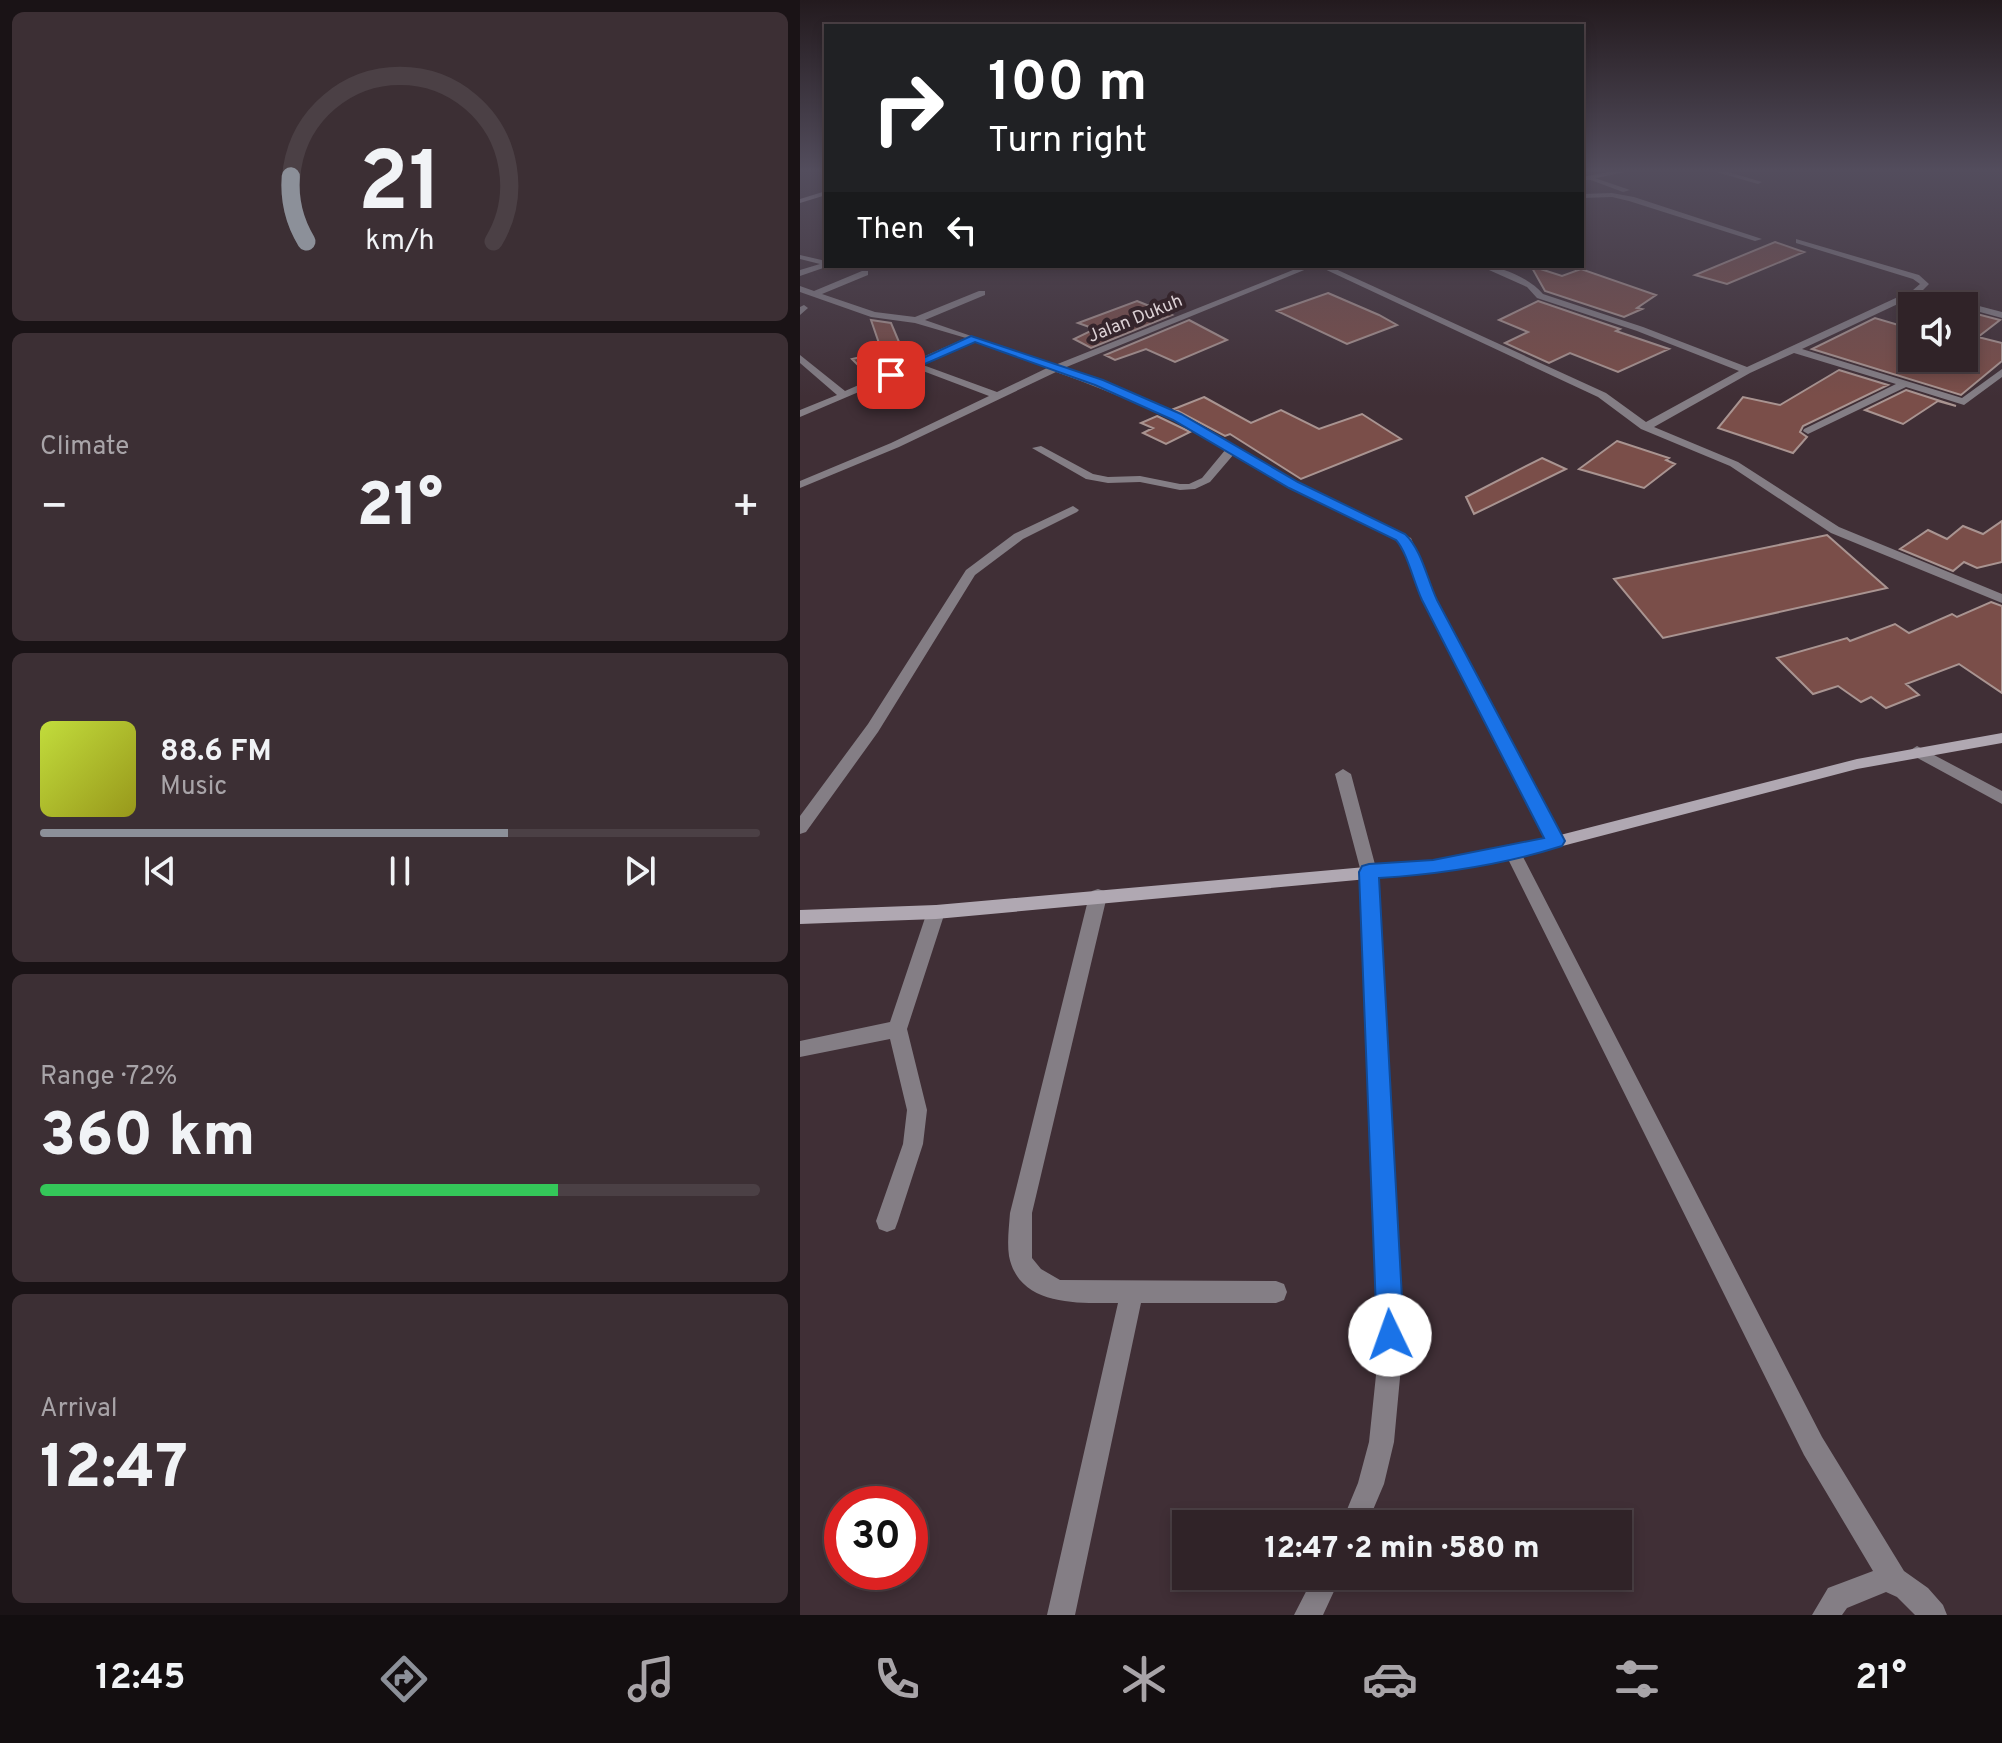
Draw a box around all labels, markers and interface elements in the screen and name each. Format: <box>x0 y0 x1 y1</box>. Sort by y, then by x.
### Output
text: 100 m <box>988 50 1147 120</box>
icon: right <box>856 56 960 160</box>
text: Turn right <box>988 119 1147 165</box>
text: 21 <box>358 135 442 240</box>
icon: left <box>940 208 984 252</box>
text: Then <box>856 212 924 249</box>
text: km/h <box>365 224 435 260</box>
street label: Jalan Dukuh <box>1085 290 1186 349</box>
map controls <box>1898 292 1978 372</box>
button: sound <box>1898 292 1978 372</box>
pin <box>857 341 925 409</box>
icon: arrive <box>869 353 913 397</box>
text: Climate <box>40 431 129 464</box>
text: 21° <box>357 471 443 547</box>
text: − <box>40 481 68 537</box>
text: + <box>732 481 760 537</box>
text: 88.6 FM <box>160 734 272 771</box>
text: Music <box>160 771 227 804</box>
icon: previous <box>138 849 182 893</box>
icon: pause <box>378 849 422 893</box>
icon: next <box>618 849 662 893</box>
text: Range · 72% <box>40 1061 177 1094</box>
text: 360 km <box>40 1101 255 1177</box>
position arrow <box>1348 1293 1432 1377</box>
text: Arrival <box>40 1393 118 1426</box>
text: 12:47 <box>40 1433 188 1509</box>
speed limit sign: 30 <box>824 1486 928 1590</box>
text: 12:47 · 2 min · 580 m <box>1264 1531 1540 1568</box>
icon: directions <box>376 1651 432 1707</box>
icon: music <box>623 1651 679 1707</box>
icon: phone <box>869 1651 925 1707</box>
icon: climate <box>1116 1651 1172 1707</box>
icon: car <box>1362 1651 1418 1707</box>
icon: filters <box>1609 1651 1665 1707</box>
text: 12:45 <box>95 1656 186 1702</box>
text: 21° <box>1855 1656 1907 1702</box>

